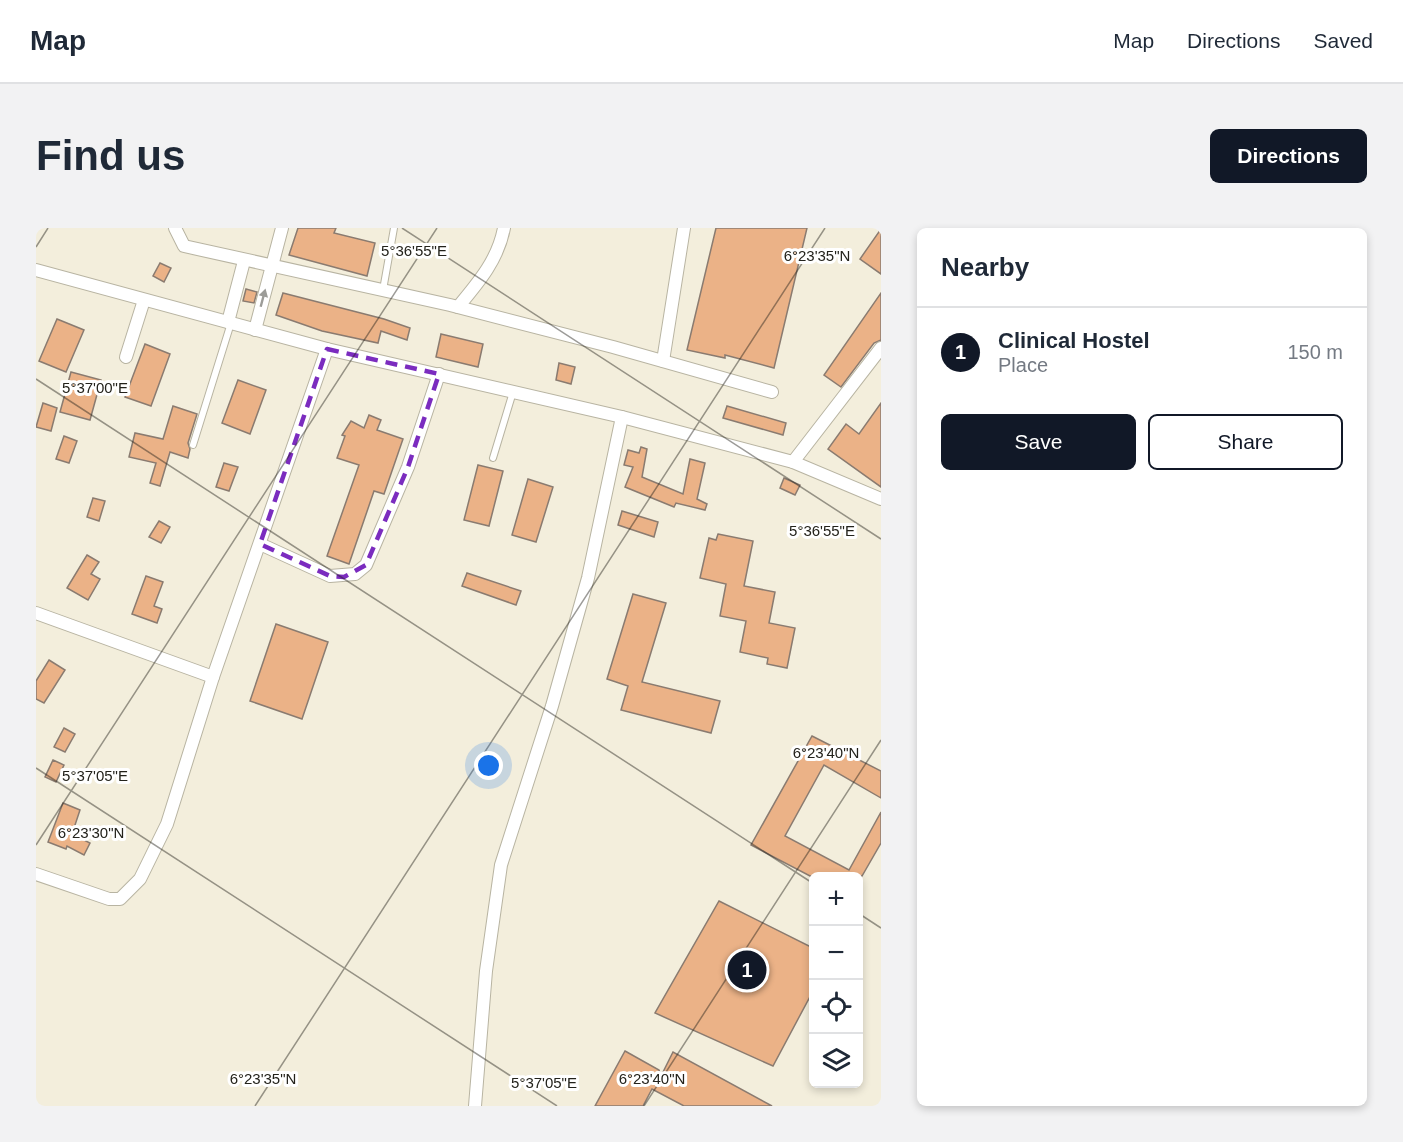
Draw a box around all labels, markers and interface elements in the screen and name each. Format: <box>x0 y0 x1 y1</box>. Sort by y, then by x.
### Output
text: Map <box>30 25 86 56</box>
text: Map <box>1113 29 1154 52</box>
text: Directions <box>1187 29 1280 52</box>
text: Saved <box>1313 29 1373 52</box>
button: Directions <box>1210 129 1367 183</box>
text: Find us <box>36 132 185 179</box>
text: 5°36'55"E <box>381 242 447 259</box>
text: 6°23'35"N <box>784 247 850 264</box>
text: Nearby <box>941 252 1029 282</box>
one-way arrow <box>259 289 268 307</box>
text: Clinical Hostel <box>998 328 1150 353</box>
text: 1 <box>955 341 966 363</box>
text: 150 m <box>1287 341 1343 363</box>
text: Place <box>998 354 1048 376</box>
text: 5°37'00"E <box>62 379 128 396</box>
button: Save <box>941 414 1136 470</box>
button: Share <box>1148 414 1343 470</box>
text: 5°36'55"E <box>789 522 855 539</box>
text: 6°23'40"N <box>793 744 859 761</box>
your location <box>474 751 503 780</box>
text: 5°37'05"E <box>62 767 128 784</box>
text: 6°23'30"N <box>58 824 124 841</box>
map controls <box>809 872 863 1088</box>
button: + <box>809 872 863 926</box>
button: − <box>809 926 863 980</box>
pin: 1 <box>728 948 766 992</box>
button: locate <box>809 980 863 1034</box>
button: layers <box>809 1034 863 1088</box>
text: 6°23'35"N <box>230 1070 296 1087</box>
text: 6°23'40"N <box>619 1070 685 1087</box>
text: 5°37'05"E <box>511 1074 577 1091</box>

